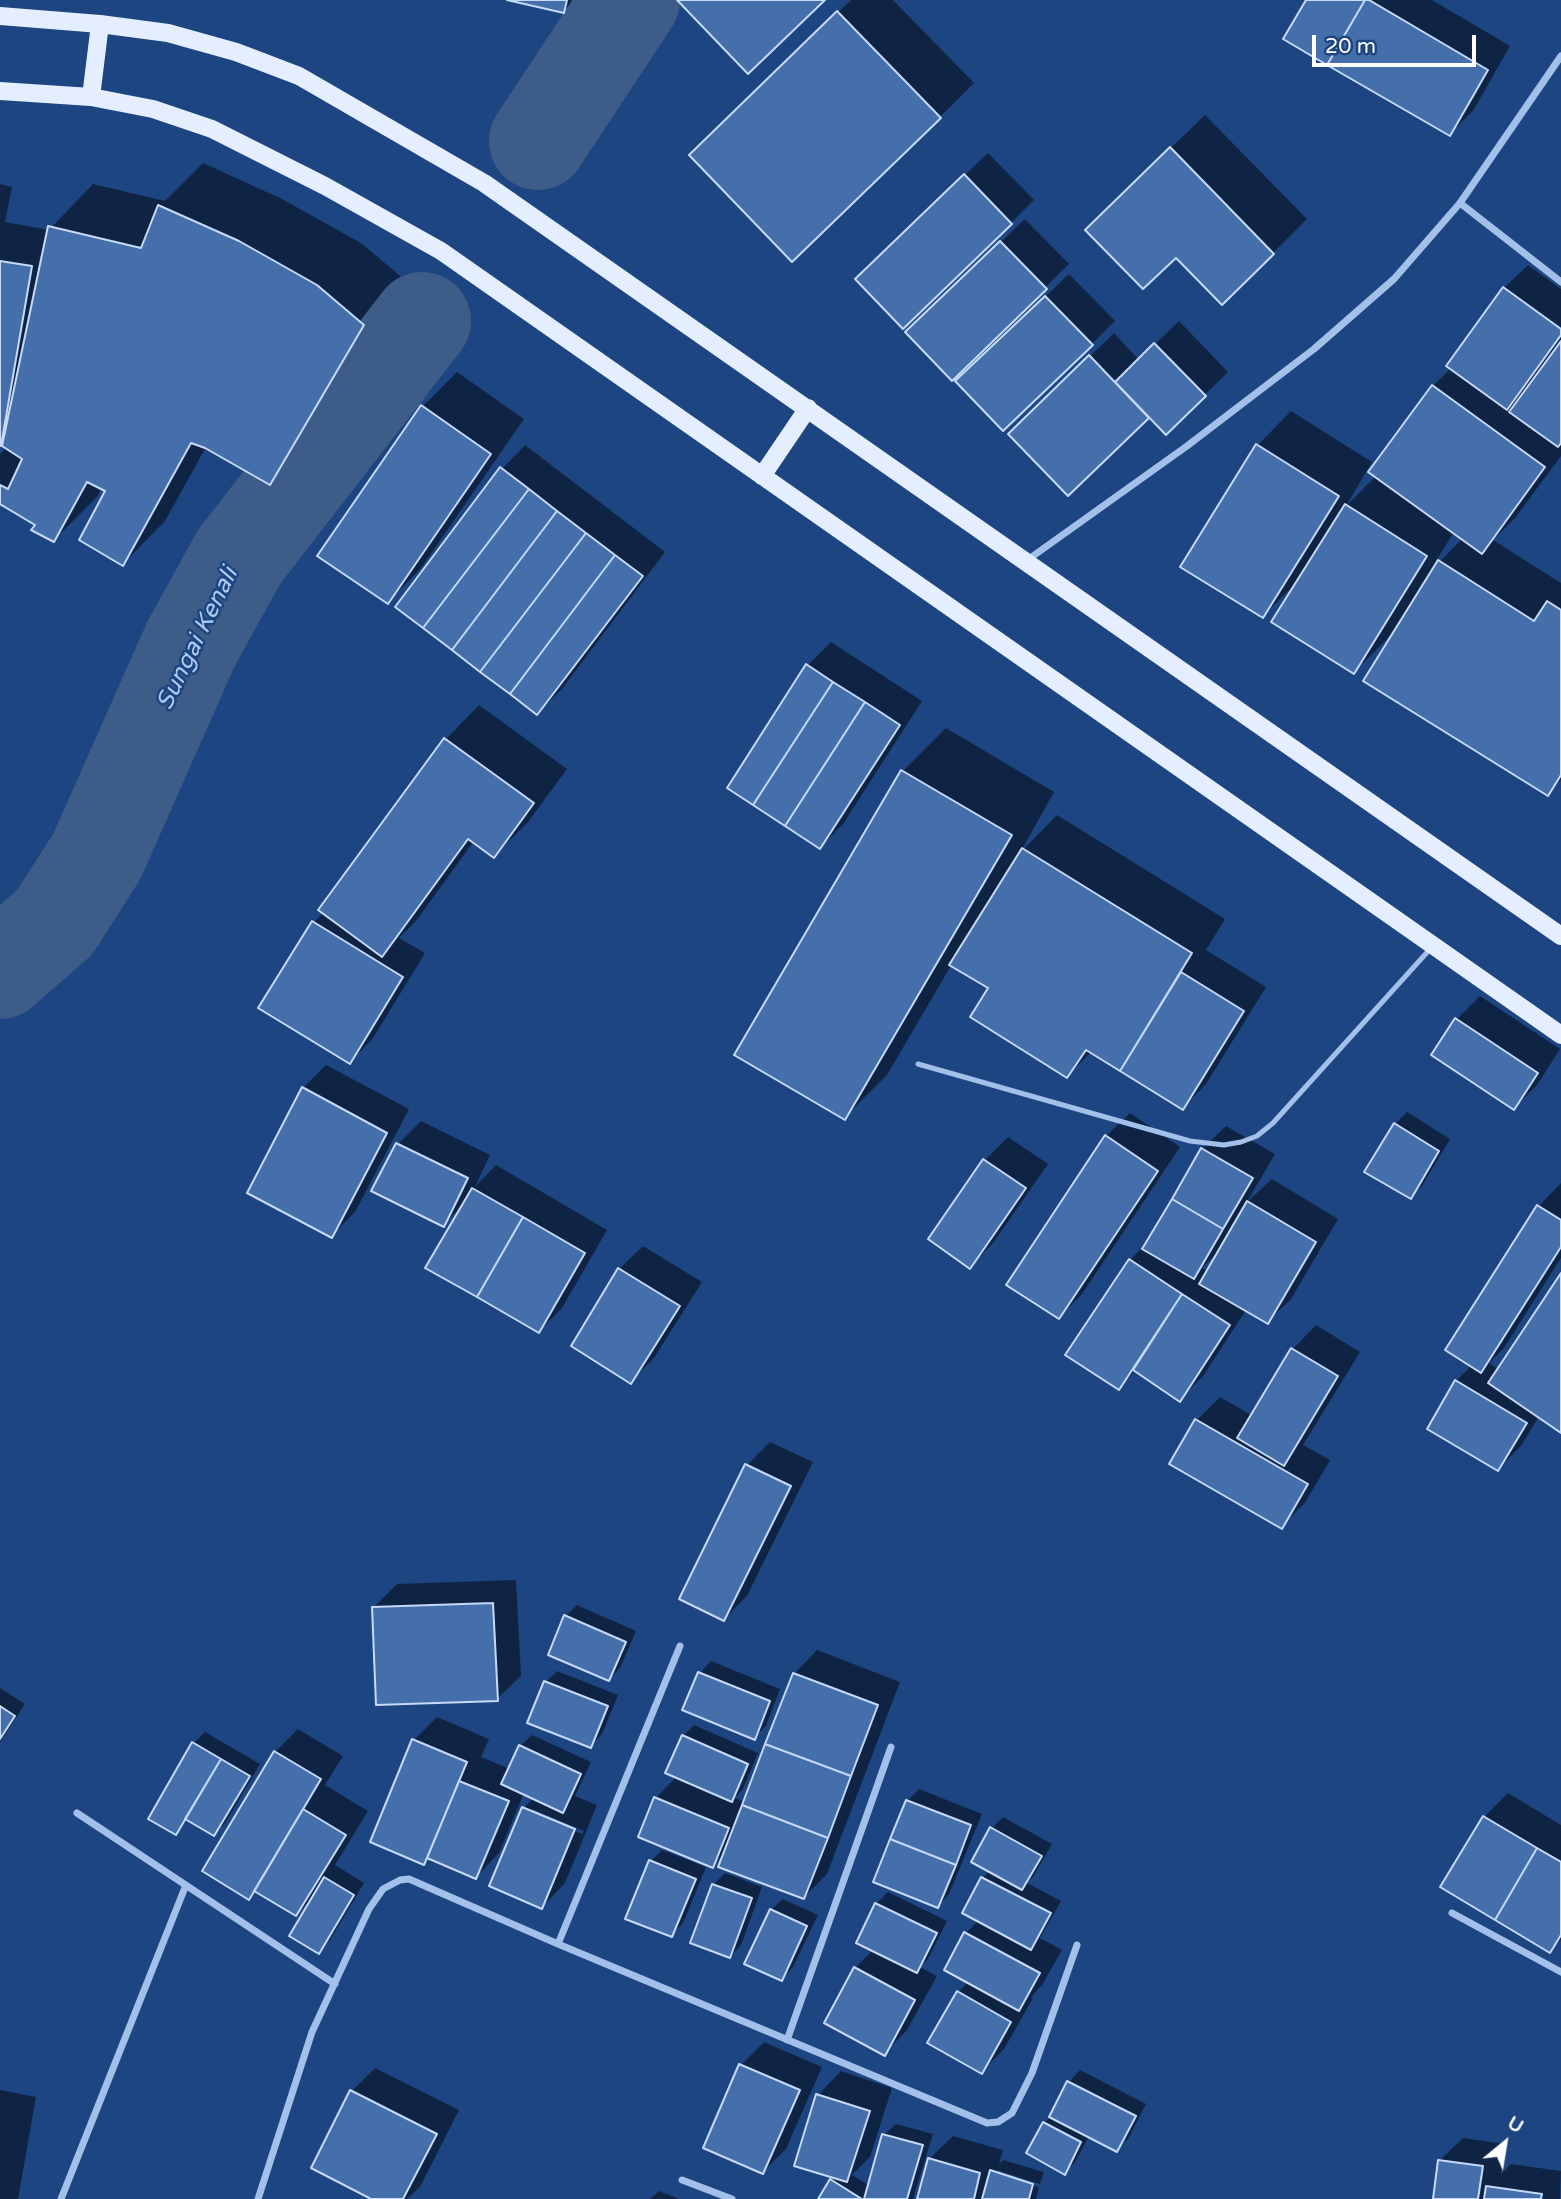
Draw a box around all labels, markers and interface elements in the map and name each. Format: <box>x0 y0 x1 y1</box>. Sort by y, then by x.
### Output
scale bar <box>1316 21 1480 65</box>
text: 20 m <box>1325 34 1376 59</box>
water label: Sungai Kenali <box>151 563 245 715</box>
north arrow <box>1470 2108 1540 2178</box>
text: U <box>1504 2112 1527 2138</box>

